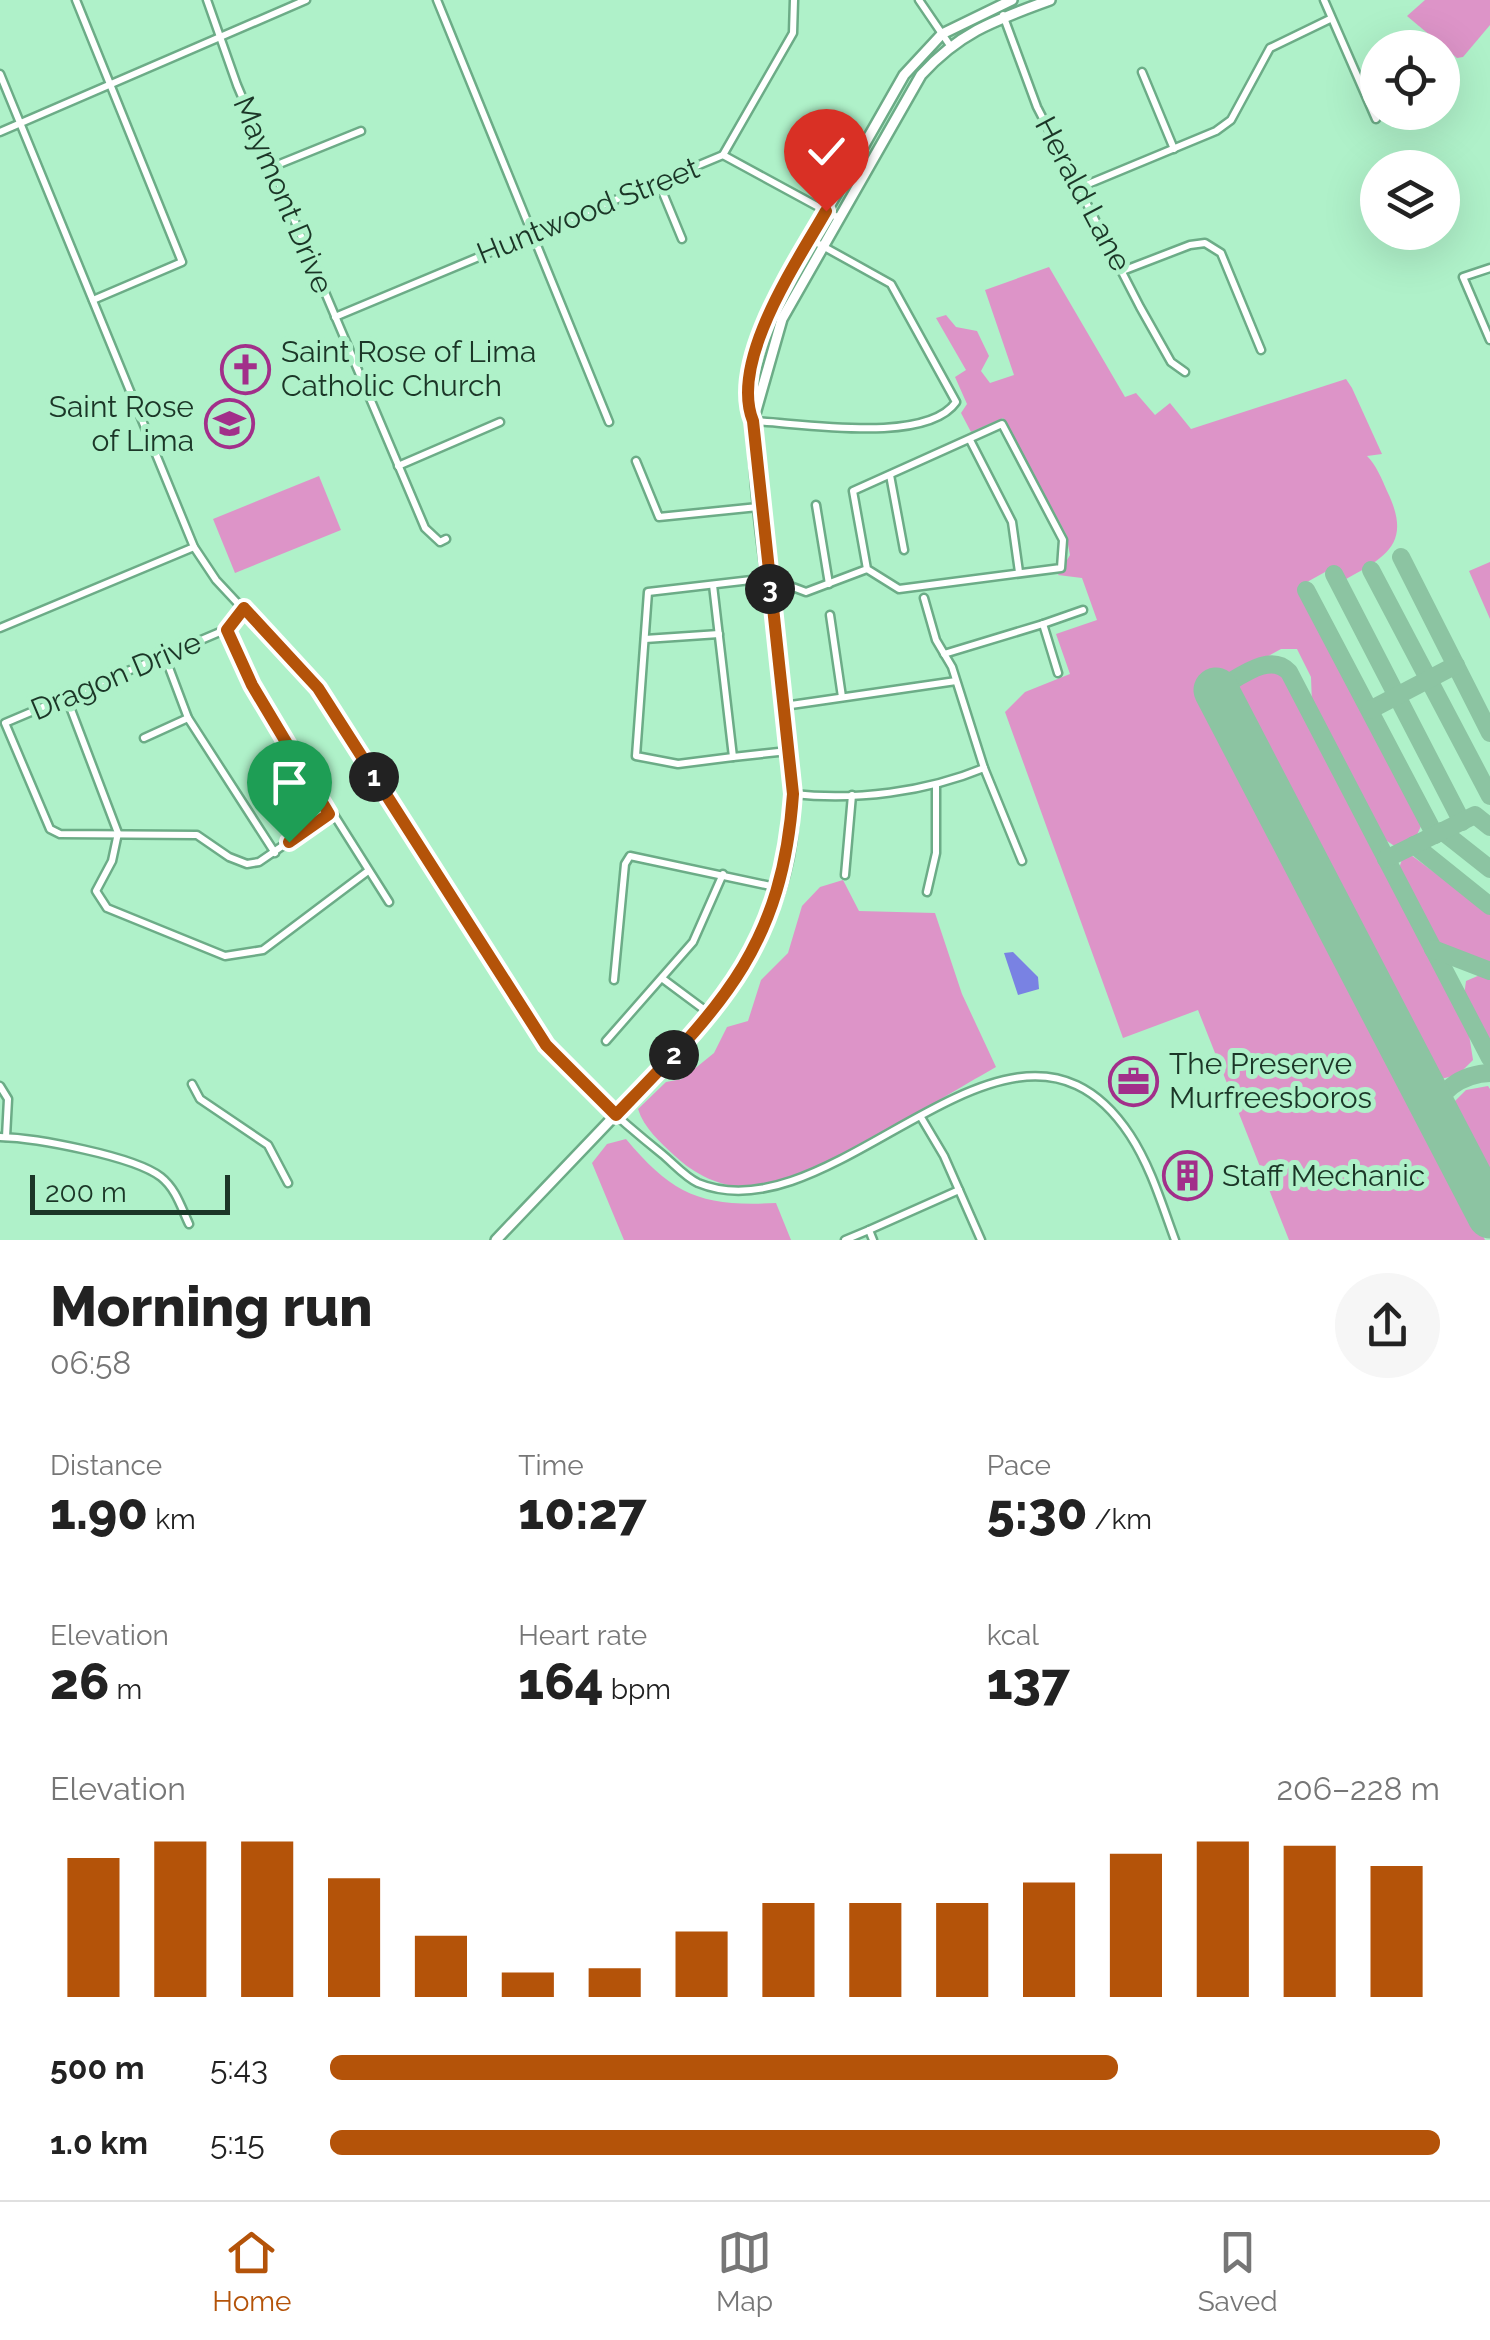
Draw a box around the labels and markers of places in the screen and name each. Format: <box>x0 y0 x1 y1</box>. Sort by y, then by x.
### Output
pin <box>784 109 869 212</box>
place label: Saint Rose of Lima Catholic Church <box>281 334 536 403</box>
church icon: Saint Rose of Lima Catholic Church <box>220 343 272 395</box>
place label: Saint Rose of Lima <box>49 389 194 458</box>
school or university icon: Saint Rose of Lima <box>203 398 255 450</box>
pin: 3 <box>745 564 795 614</box>
pin <box>247 740 332 843</box>
pin: 1 <box>349 752 399 802</box>
pin: 2 <box>649 1030 699 1080</box>
place label: The Preserve Murfreesboros <box>1169 1046 1372 1115</box>
office icon: The Preserve Murfreesboros <box>1108 1055 1160 1107</box>
building icon: Staff Mechanic <box>1161 1150 1213 1202</box>
place label: Staff Mechanic <box>1222 1158 1425 1193</box>

